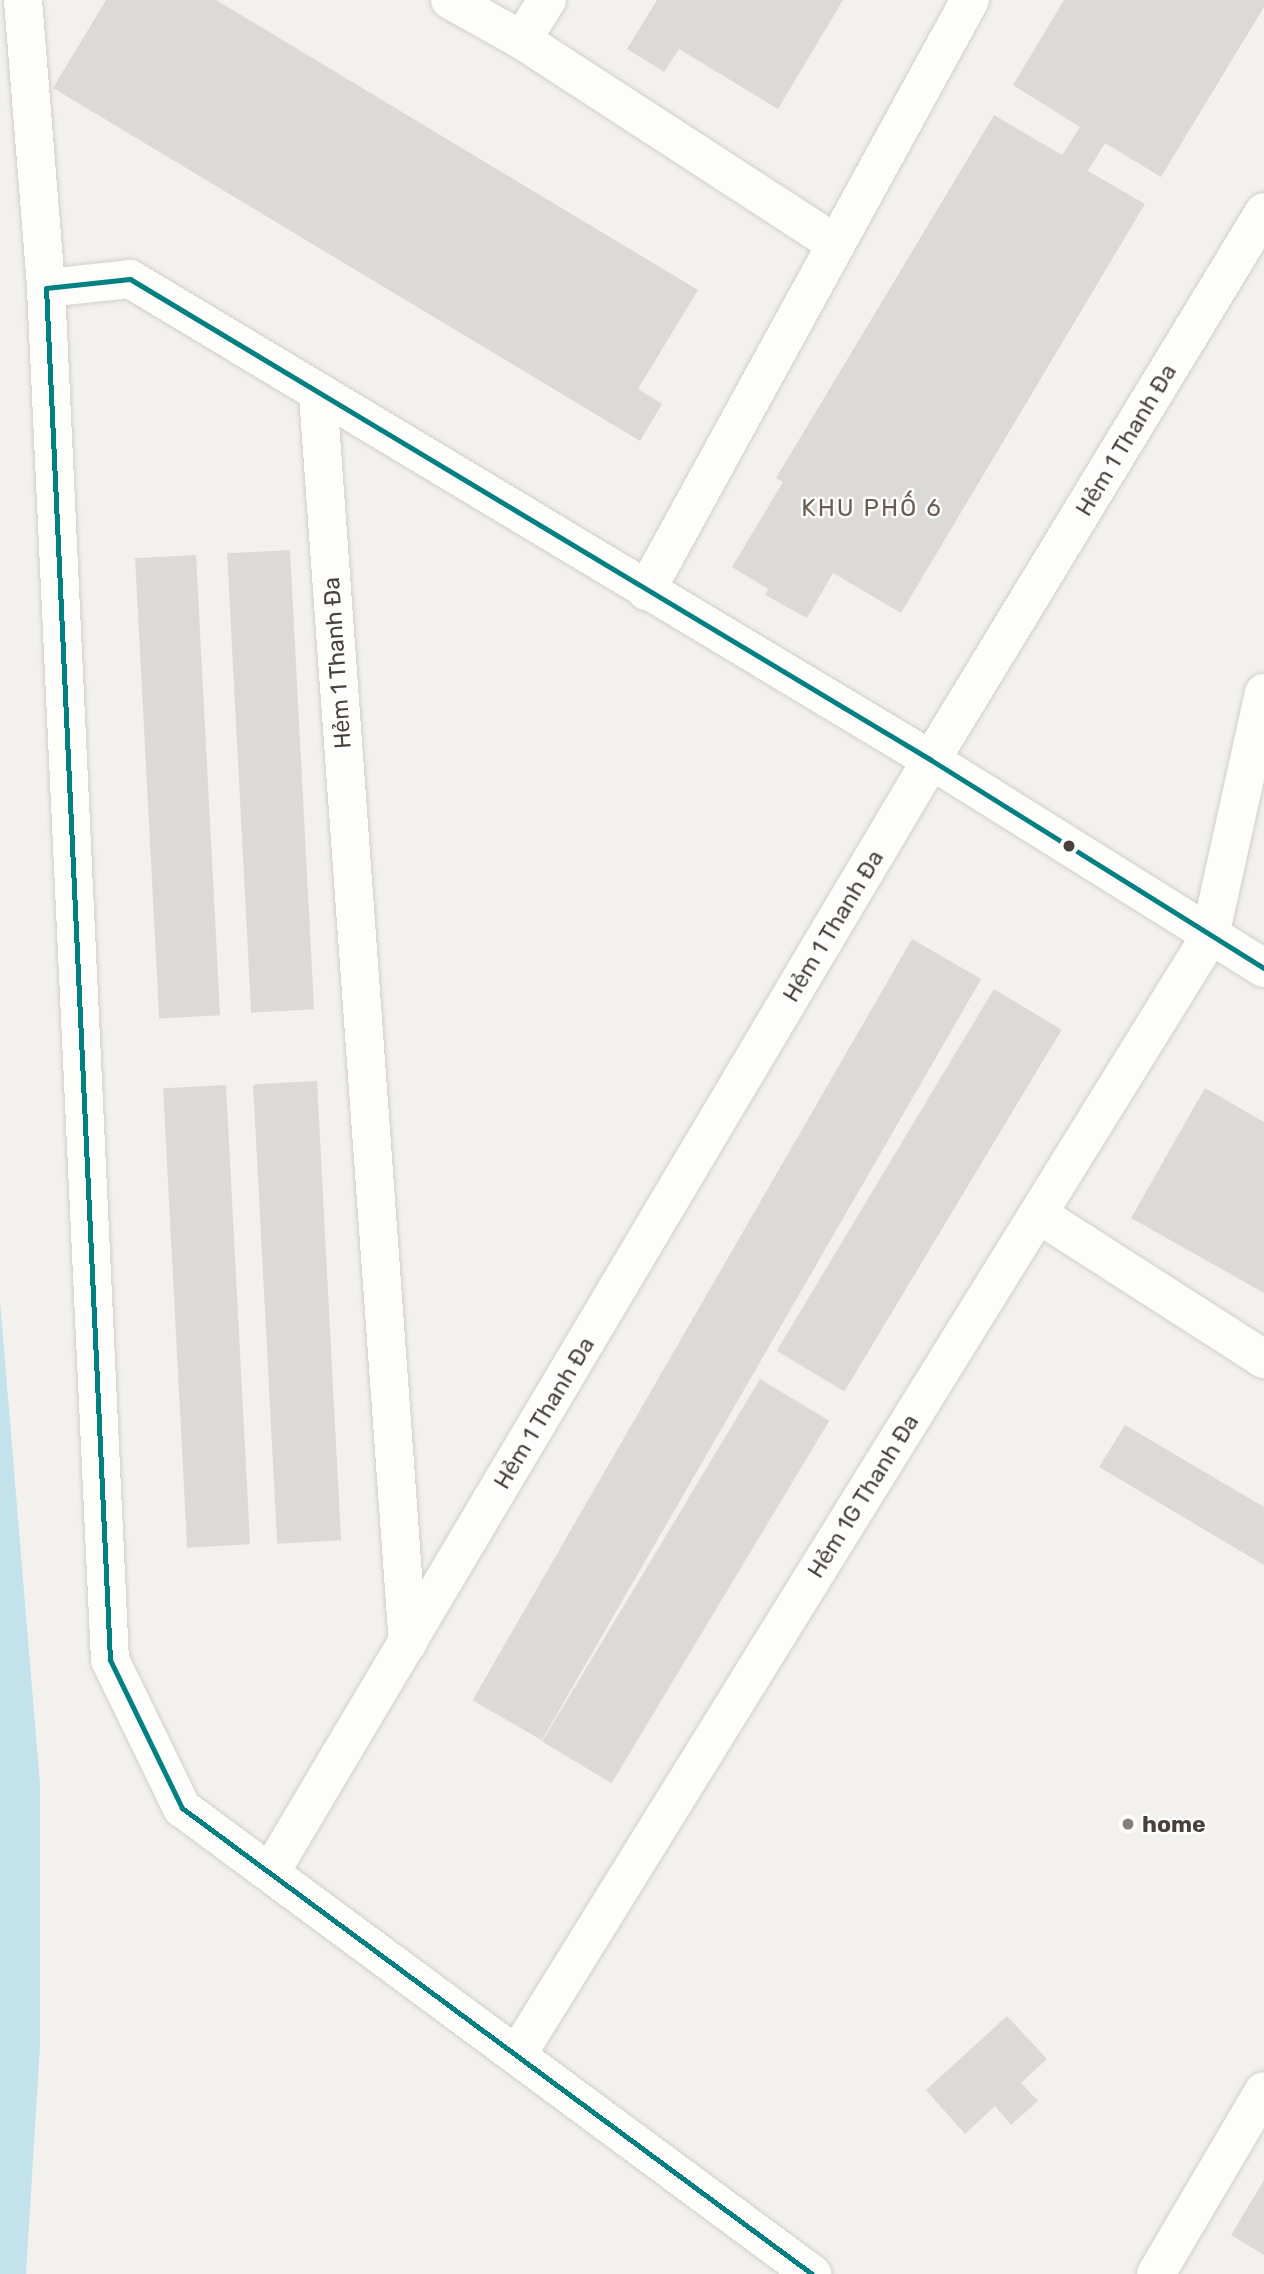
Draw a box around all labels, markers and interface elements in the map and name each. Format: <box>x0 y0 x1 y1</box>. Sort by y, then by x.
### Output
street label: Hẻm 1 Thanh Đa <box>1070 359 1182 521</box>
district label: KHU PHỐ 6 <box>802 495 942 523</box>
street label: Hẻm 1 Thanh Đa <box>317 576 357 750</box>
unlabelled marker <box>1062 839 1076 853</box>
street label: Hẻm 1 Thanh Đa <box>777 845 889 1007</box>
street label: Hẻm 1 Thanh Đa <box>488 1332 600 1494</box>
street label: Hẻm 1G Thanh Đa <box>801 1409 925 1583</box>
place label: home <box>1142 1810 1206 1838</box>
marker: home <box>1120 1816 1136 1832</box>

